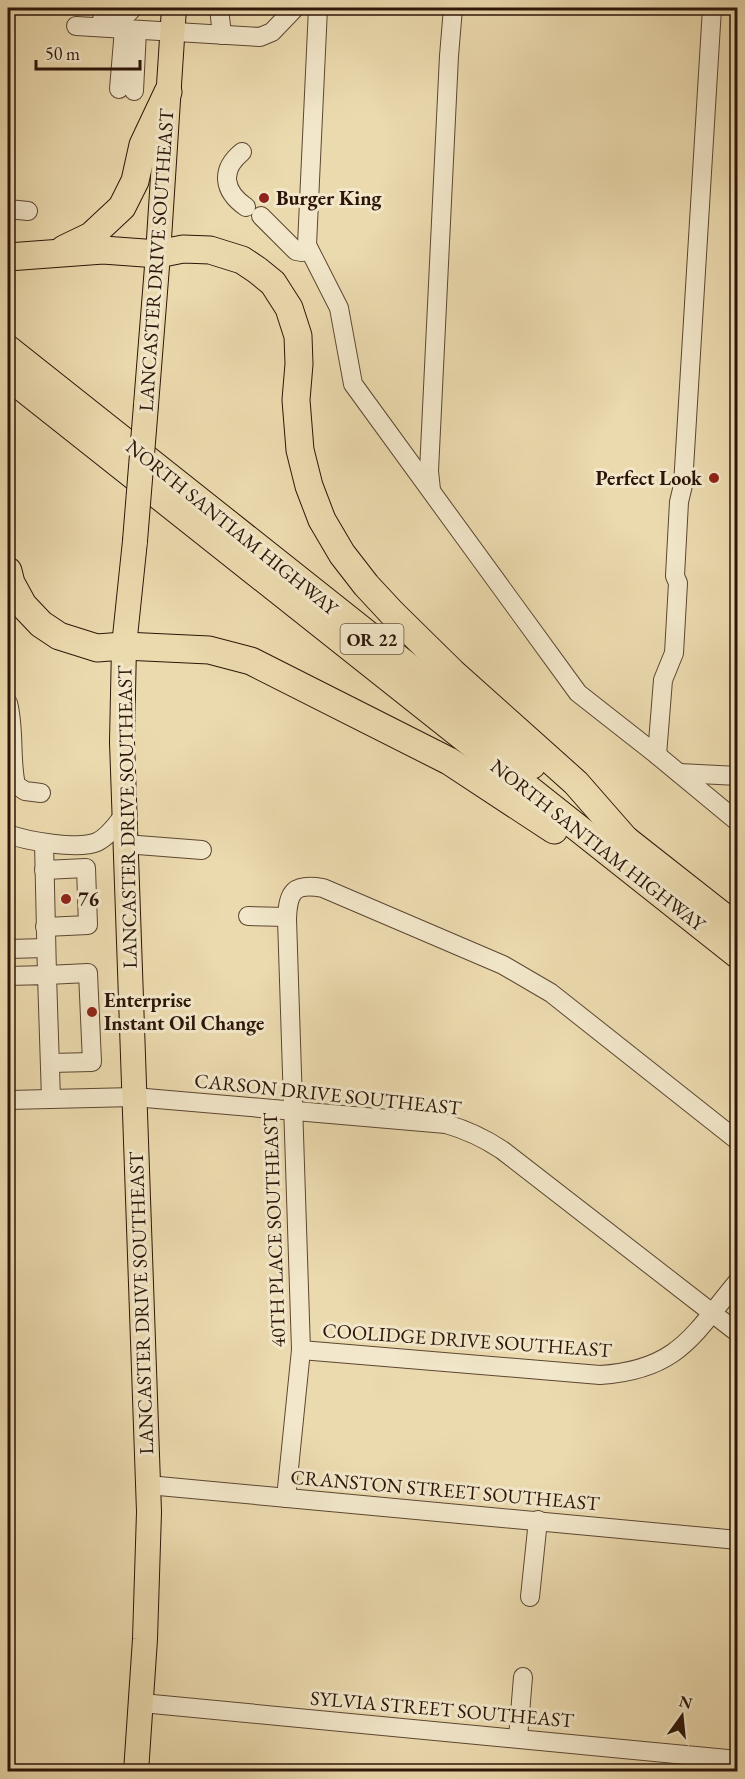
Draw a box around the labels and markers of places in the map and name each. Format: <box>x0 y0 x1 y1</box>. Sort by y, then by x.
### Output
place label: Burger King <box>276 185 382 211</box>
marker: Burger King <box>257 191 271 205</box>
place label: Perfect Look <box>596 465 703 491</box>
marker: Perfect Look <box>707 471 721 485</box>
place label: 76 <box>78 886 100 912</box>
marker: 76 <box>59 892 73 906</box>
place label: Enterprise Instant Oil Change <box>104 987 264 1036</box>
marker: Enterprise Instant Oil Change <box>85 1005 99 1019</box>

